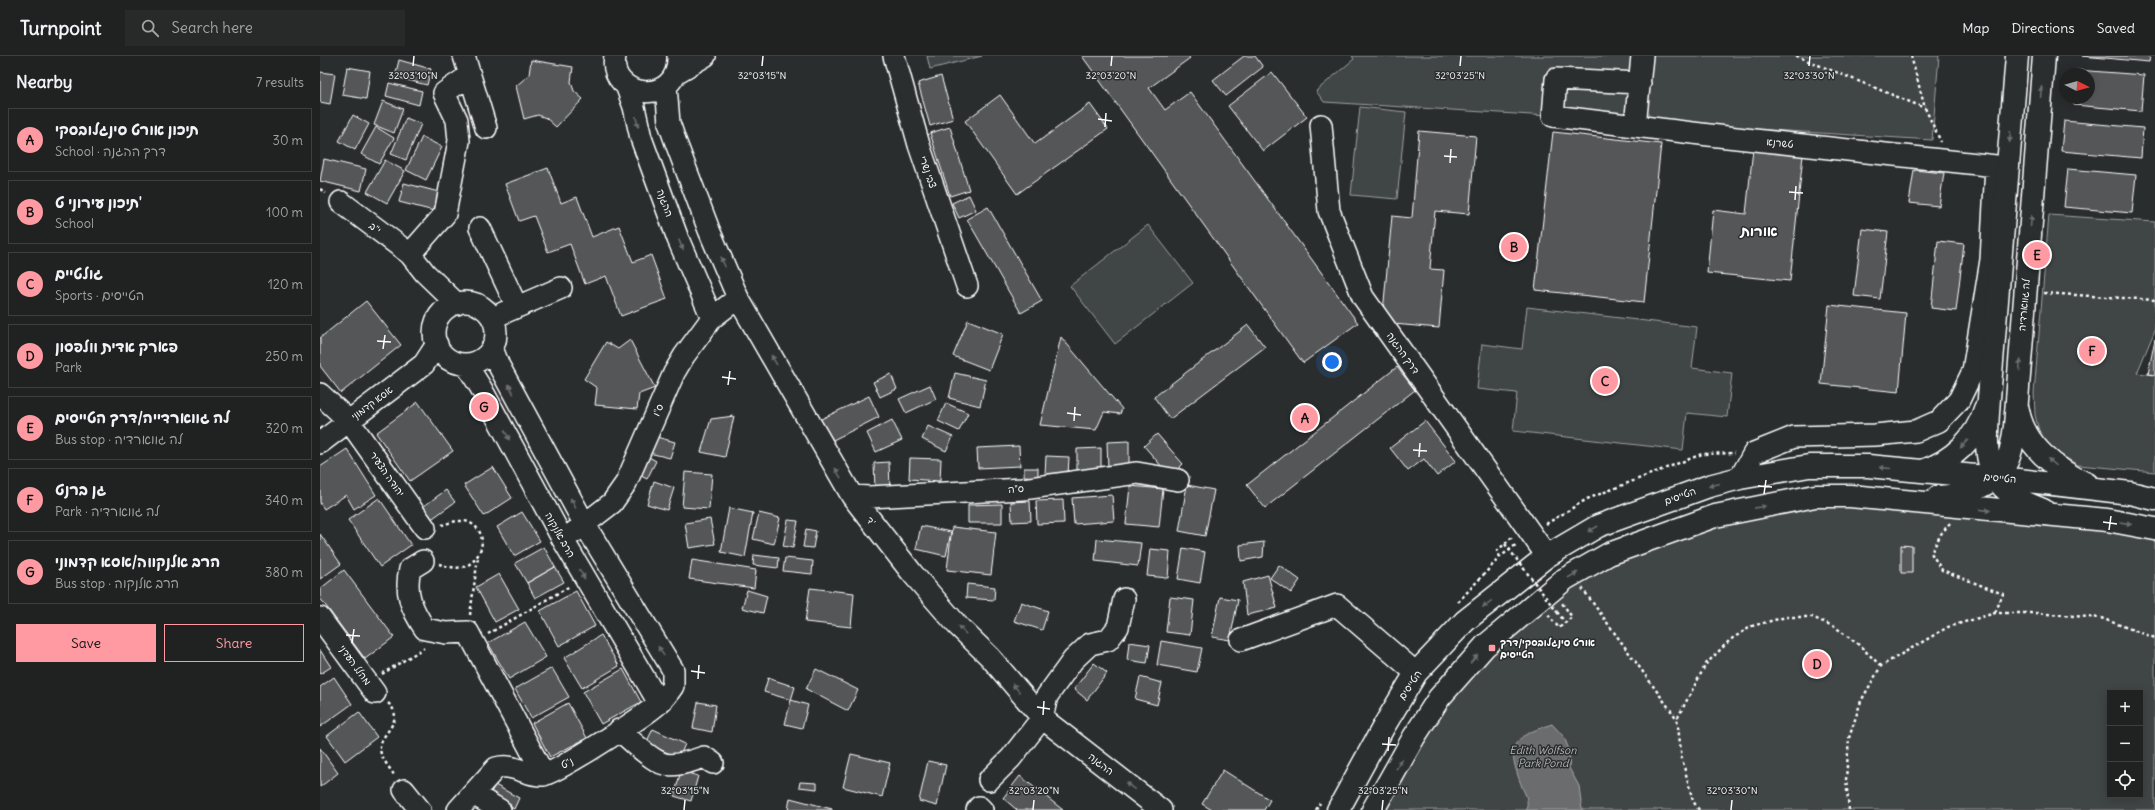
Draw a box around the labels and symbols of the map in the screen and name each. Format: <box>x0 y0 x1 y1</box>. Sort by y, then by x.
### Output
north arrow <box>2059 68 2095 104</box>
text: 32°03'10"N <box>388 69 438 82</box>
text: 32°03'15"N <box>738 69 786 82</box>
text: 32°03'20"N <box>1085 69 1137 82</box>
text: 32°03'25"N <box>1435 69 1485 82</box>
text: 32°03'30"N <box>1783 69 1835 82</box>
one-way arrow <box>2038 86 2045 98</box>
one-way arrow <box>635 116 641 129</box>
one-way arrow <box>2006 131 2013 143</box>
street label: טשרנא <box>1766 135 1794 151</box>
street label: צבי נשרי <box>916 154 940 190</box>
street label: ההגנה <box>654 187 676 219</box>
one-way arrow <box>2028 215 2034 227</box>
street label: י"ב <box>366 219 384 237</box>
district label: אורות <box>1738 222 1778 240</box>
pin: B <box>1501 232 1527 262</box>
one-way arrow <box>678 239 684 251</box>
pin: E <box>2024 240 2050 270</box>
one-way arrow <box>720 257 726 268</box>
street label: לה גווארדיה <box>2015 277 2033 332</box>
street label: דרך ההגנה <box>1384 329 1422 377</box>
pin: F <box>2079 336 2105 366</box>
your location <box>1322 352 1342 372</box>
one-way arrow <box>770 354 777 366</box>
one-way arrow <box>2016 359 2023 371</box>
pin: C <box>1592 366 1618 396</box>
street label: אסא קדמוני <box>349 383 395 423</box>
one-way arrow <box>508 383 515 394</box>
pin: G <box>471 392 497 422</box>
street label: ס"ו <box>650 402 666 418</box>
pin: A <box>1292 403 1318 433</box>
one-way arrow <box>503 429 510 440</box>
one-way arrow <box>1960 440 1969 449</box>
street label: יהודה הצעיר <box>367 449 407 499</box>
one-way arrow <box>2046 458 2057 466</box>
one-way arrow <box>1879 464 1891 471</box>
one-way arrow <box>835 467 842 479</box>
street label: הטייסים <box>1983 470 2017 486</box>
street label: ס"ה <box>1008 482 1024 496</box>
one-way arrow <box>1708 482 1721 488</box>
street label: הטייסים <box>1662 484 1698 508</box>
one-way arrow <box>570 497 576 509</box>
one-way arrow <box>1754 504 1766 510</box>
one-way arrow <box>1979 507 1991 513</box>
street label: הרב אלנקוה <box>542 510 578 560</box>
street label: ד' <box>864 514 879 528</box>
one-way arrow <box>2120 520 2132 526</box>
one-way arrow <box>1587 526 1598 533</box>
one-way arrow <box>578 568 585 579</box>
one-way arrow <box>1567 571 1579 578</box>
one-way arrow <box>1481 600 1492 608</box>
one-way arrow <box>957 625 967 635</box>
place label: אורט סינגלובסקי/דרך הטייסים <box>1500 636 1595 661</box>
street label: מהלל העדני <box>336 642 374 688</box>
marker: אורט סינגלובסקי/דרך הטייסים <box>1487 643 1497 653</box>
one-way arrow <box>658 645 665 657</box>
pin: D <box>1804 649 1830 679</box>
one-way arrow <box>1470 653 1479 664</box>
street label: הטייסים <box>1395 668 1425 702</box>
one-way arrow <box>1012 683 1021 694</box>
water label: Edith Wolfson Park Pond <box>1509 743 1577 770</box>
street label: ההגנה <box>1086 750 1116 778</box>
street label: נ"ט <box>558 754 576 772</box>
one-way arrow <box>1395 758 1402 770</box>
one-way arrow <box>1124 782 1135 790</box>
text: 32°03'15"N <box>661 784 709 797</box>
text: 32°03'20"N <box>1008 784 1060 797</box>
text: 32°03'25"N <box>1358 784 1408 797</box>
text: 32°03'30"N <box>1706 784 1758 797</box>

